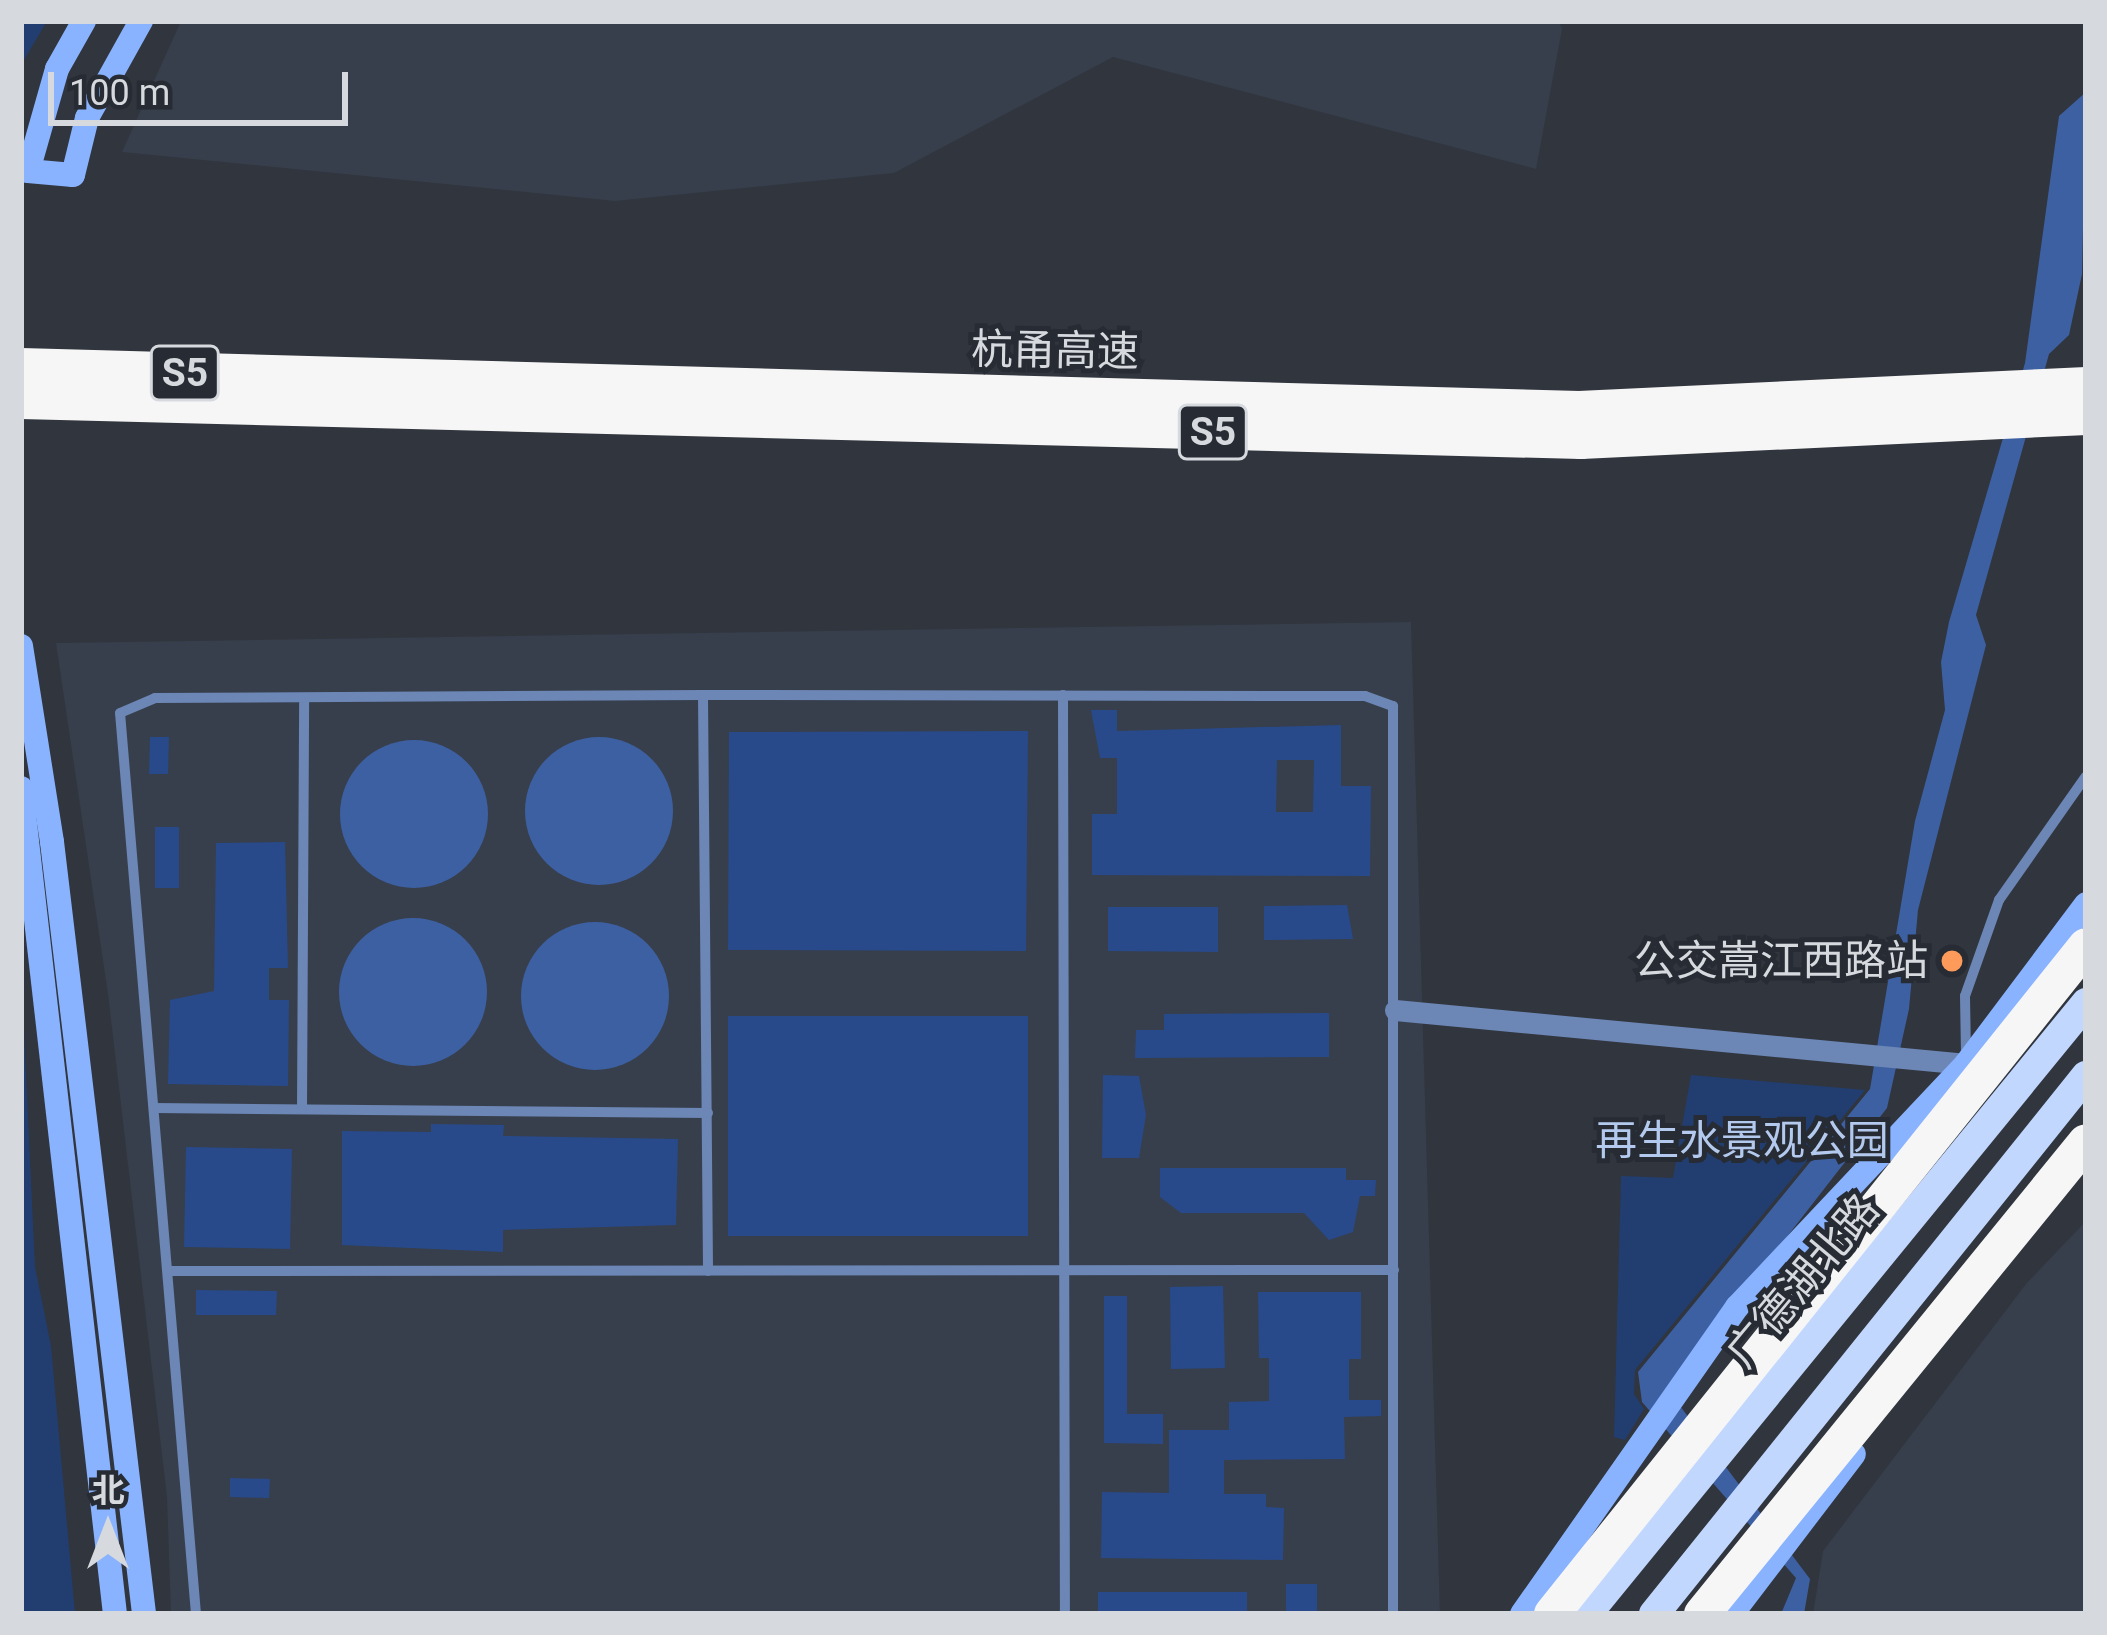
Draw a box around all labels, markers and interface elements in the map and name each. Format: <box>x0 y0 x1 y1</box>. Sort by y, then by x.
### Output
scale bar <box>54 48 354 122</box>
text: 100 m <box>69 72 170 114</box>
street label: 杭甬高速 <box>971 324 1139 378</box>
road number: S5 <box>149 340 221 406</box>
road number: S5 <box>1177 399 1249 465</box>
place label: 公交嵩江西路站 <box>1634 936 1928 986</box>
marker: 公交嵩江西路站 <box>1939 948 1965 974</box>
park label: 再生水景观公园 <box>1595 1116 1889 1166</box>
street label: 广德湖北路 <box>1716 1184 1890 1378</box>
north arrow <box>48 1467 168 1587</box>
text: 北 <box>92 1471 125 1510</box>

